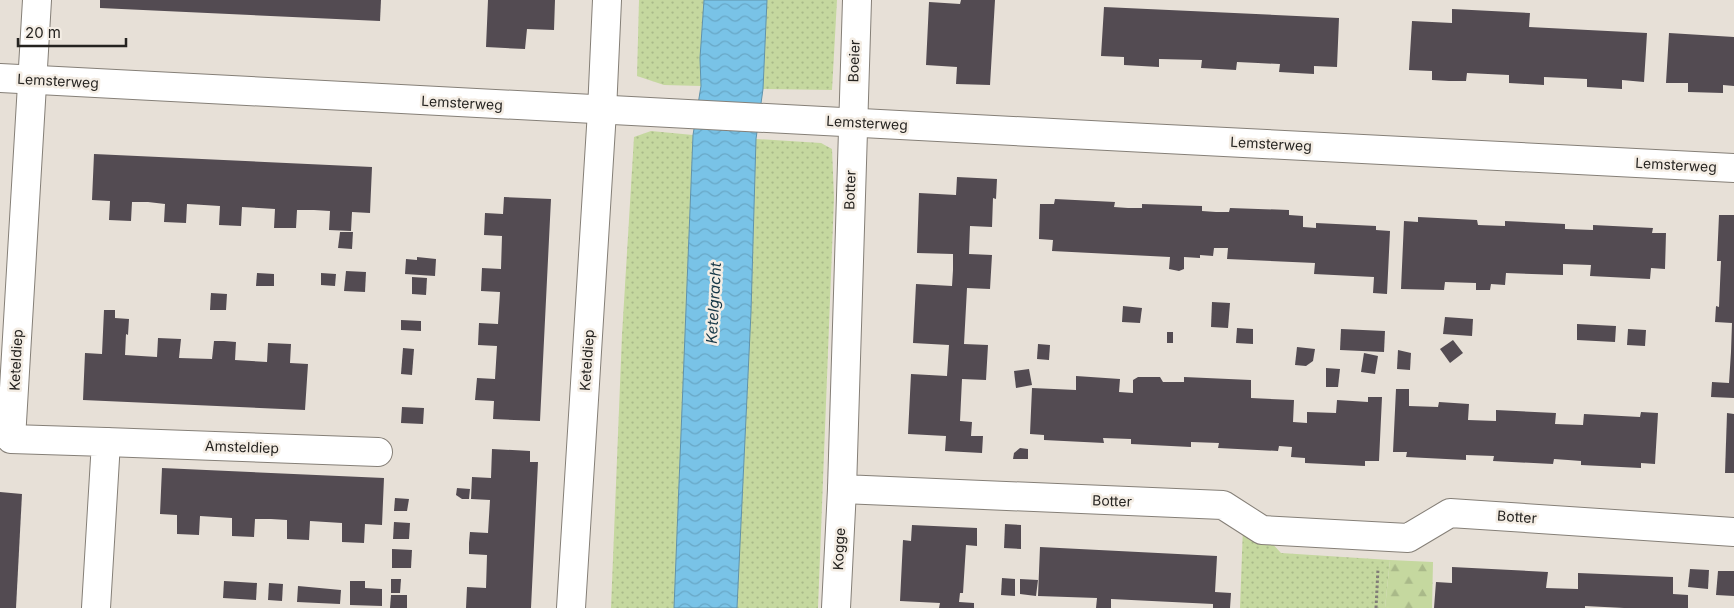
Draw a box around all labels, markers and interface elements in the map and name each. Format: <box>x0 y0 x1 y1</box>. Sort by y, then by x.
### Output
scale bar <box>18 15 125 47</box>
text: 20 m <box>25 23 61 42</box>
street label: Boeier <box>844 39 863 83</box>
street label: Lemsterweg <box>17 70 99 91</box>
street label: Lemsterweg <box>421 92 503 113</box>
street label: Lemsterweg <box>826 112 908 133</box>
street label: Lemsterweg <box>1230 133 1312 154</box>
street label: Lemsterweg <box>1635 154 1717 175</box>
street label: Botter <box>840 170 859 210</box>
water label: Ketelgracht <box>702 261 725 344</box>
street label: Keteldiep <box>5 329 26 391</box>
street label: Keteldiep <box>576 329 597 391</box>
street label: Amsteldiep <box>205 437 279 456</box>
street label: Botter <box>1092 491 1132 510</box>
street label: Botter <box>1497 507 1537 526</box>
street label: Kogge <box>829 527 848 571</box>

